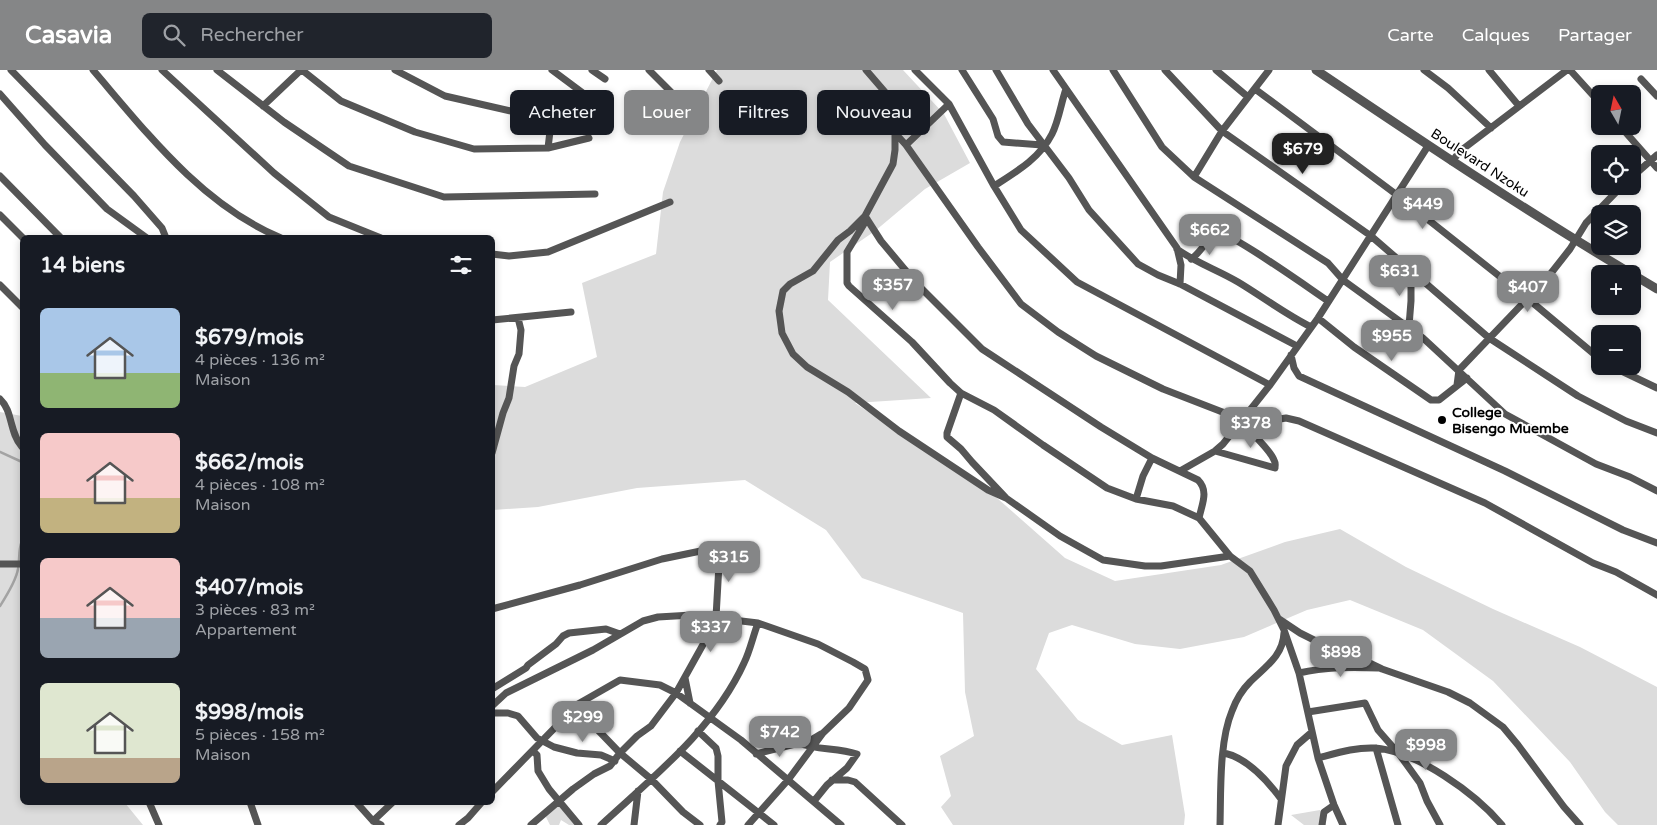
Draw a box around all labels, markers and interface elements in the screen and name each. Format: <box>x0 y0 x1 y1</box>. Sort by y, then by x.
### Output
search box <box>142 13 492 58</box>
text: Casavia <box>25 21 112 50</box>
icon: search <box>160 21 188 49</box>
text: Rechercher <box>200 24 304 46</box>
text: Carte <box>1387 24 1434 46</box>
text: Calques <box>1462 24 1530 46</box>
text: Partager <box>1558 24 1632 46</box>
north arrow <box>1591 85 1641 135</box>
map controls <box>1591 85 1641 375</box>
chip: Acheter <box>510 90 614 135</box>
chip: Louer <box>624 90 709 135</box>
chip: Filtres <box>719 90 807 135</box>
chip: Nouveau <box>817 90 930 135</box>
street label: Boulevard Nzoku <box>1428 125 1532 201</box>
pin: $679 <box>1273 132 1333 175</box>
text: $679 <box>1283 139 1323 159</box>
button: locate <box>1591 145 1641 195</box>
pin: $449 <box>1393 188 1453 230</box>
text: $449 <box>1403 194 1443 214</box>
button: layers <box>1591 205 1641 255</box>
pin: $662 <box>1180 214 1240 256</box>
text: $662 <box>1190 220 1230 240</box>
icon: filters <box>447 251 475 279</box>
text: 14 biens <box>40 253 125 278</box>
pin: $631 <box>1370 254 1430 297</box>
text: $631 <box>1380 261 1420 281</box>
button: + <box>1591 265 1641 315</box>
pin: $357 <box>863 268 923 311</box>
pin: $407 <box>1498 270 1558 313</box>
text: $357 <box>873 275 913 295</box>
text: $407 <box>1508 277 1548 297</box>
pin: $955 <box>1362 320 1422 362</box>
text: $679/mois <box>195 325 304 350</box>
button: − <box>1591 325 1641 375</box>
text: $955 <box>1372 326 1412 346</box>
icon: home <box>80 328 140 388</box>
text: 4 pièces · 136 m² <box>195 350 325 370</box>
text: Maison <box>195 370 251 390</box>
place label: College Bisengo Muembe <box>1452 404 1569 437</box>
pin: $378 <box>1221 406 1281 449</box>
text: $378 <box>1231 413 1271 433</box>
marker: College Bisengo Muembe <box>1436 414 1448 426</box>
text: $662/mois <box>195 450 304 475</box>
icon: home <box>80 453 140 513</box>
text: 4 pièces · 108 m² <box>195 475 325 495</box>
text: Maison <box>195 495 251 515</box>
pin: $315 <box>699 540 759 583</box>
text: $315 <box>709 547 749 567</box>
text: $407/mois <box>195 575 303 600</box>
icon: home <box>80 578 140 638</box>
text: 3 pièces · 83 m² <box>195 600 315 620</box>
pin: $337 <box>681 610 741 653</box>
text: $337 <box>691 617 731 637</box>
text: Appartement <box>195 620 297 640</box>
pin: $898 <box>1311 636 1371 678</box>
text: $898 <box>1321 642 1361 662</box>
text: $998/mois <box>195 700 304 725</box>
pin: $299 <box>553 700 613 743</box>
icon: home <box>80 703 140 763</box>
text: $299 <box>563 707 603 727</box>
pin: $742 <box>750 716 810 758</box>
text: $742 <box>760 722 800 742</box>
text: 5 pièces · 158 m² <box>195 725 325 745</box>
pin: $998 <box>1396 728 1456 771</box>
text: $998 <box>1406 735 1446 755</box>
text: Maison <box>195 745 251 765</box>

